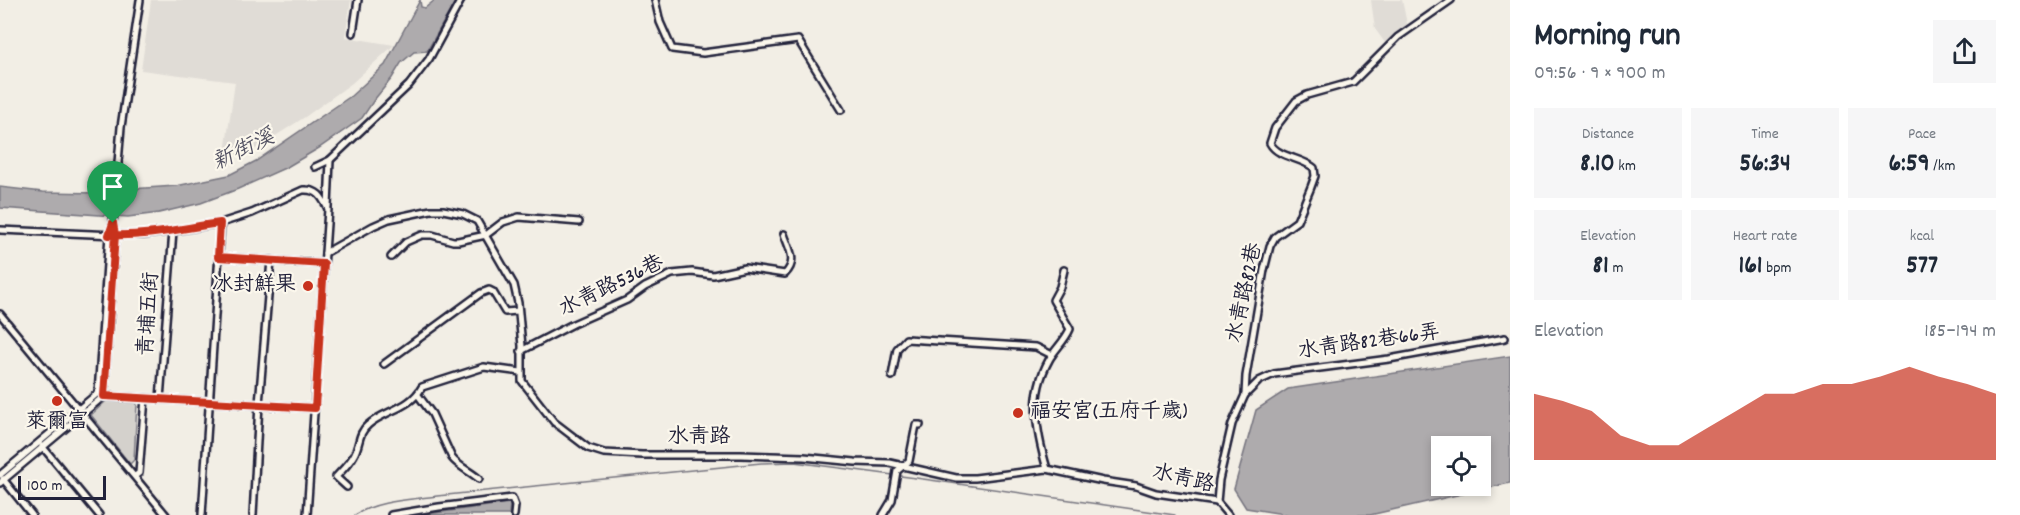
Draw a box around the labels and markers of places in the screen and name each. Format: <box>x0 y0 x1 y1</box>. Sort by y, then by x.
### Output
pin <box>87 161 138 223</box>
place label: 冰封鮮果 <box>212 271 296 301</box>
marker: 冰封鮮果 <box>301 279 315 293</box>
marker: 萊爾富 <box>50 394 64 408</box>
place label: 福安宮(五府千歲) <box>1030 398 1188 428</box>
marker: 福安宮(五府千歲) <box>1011 406 1025 420</box>
place label: 萊爾富 <box>26 408 89 438</box>

